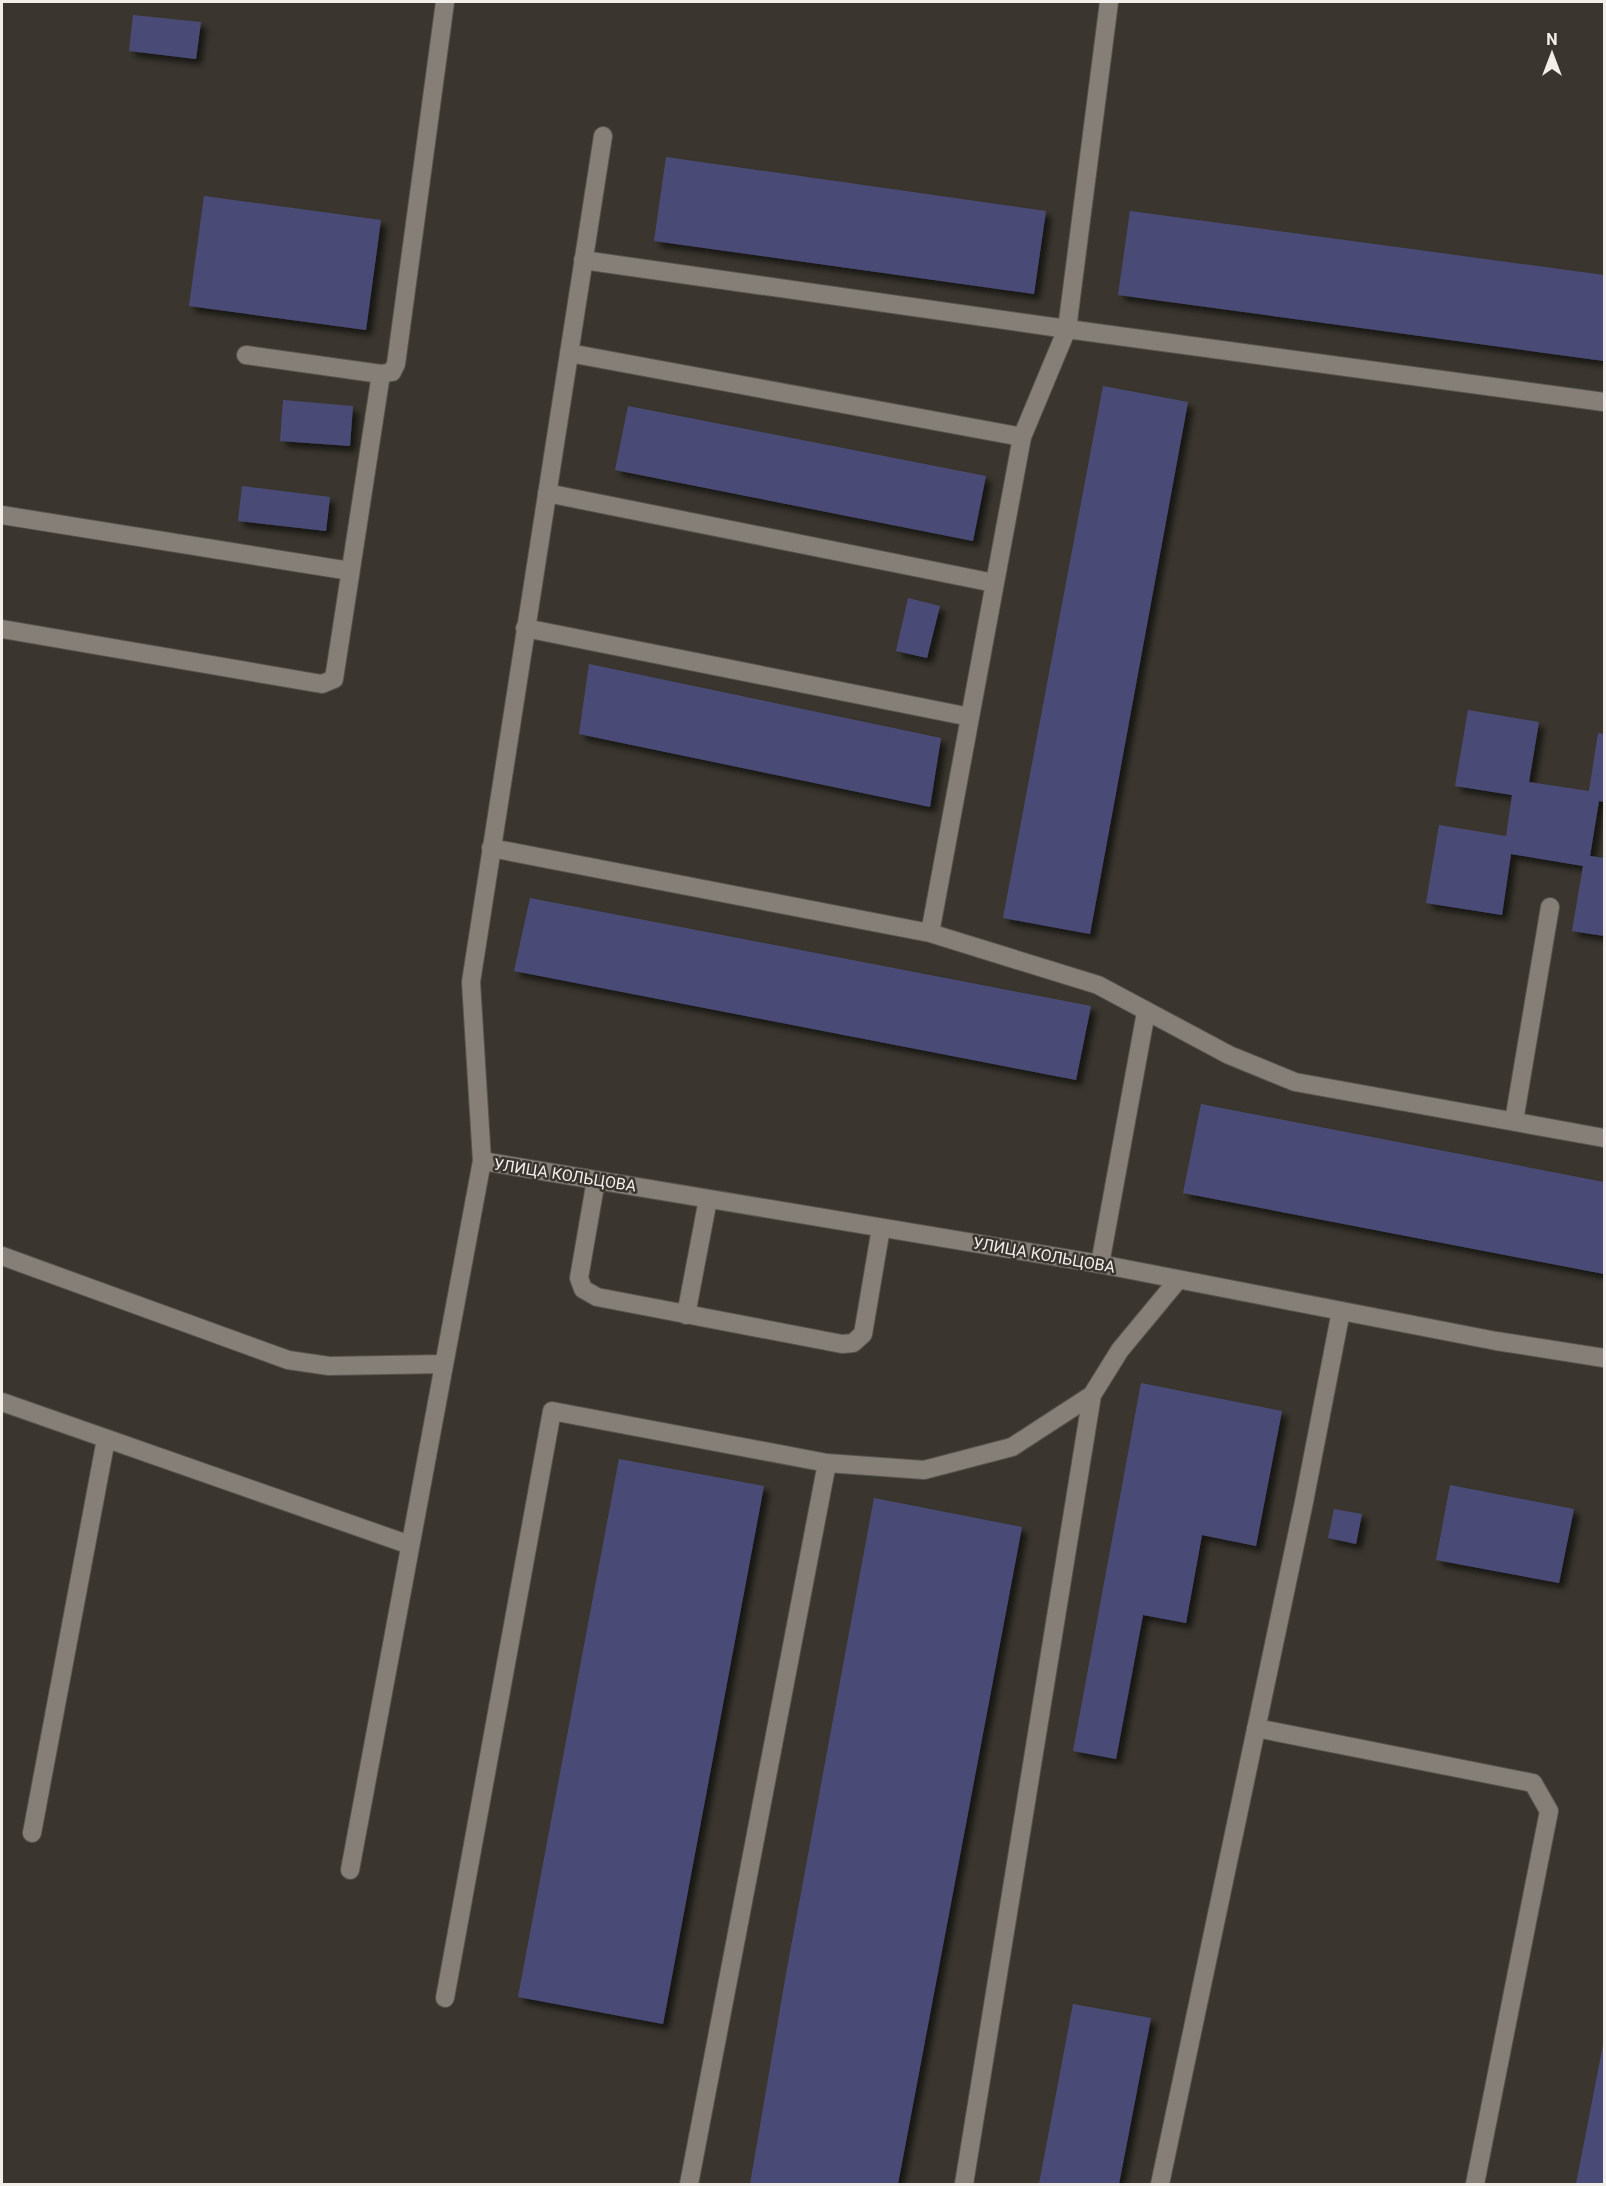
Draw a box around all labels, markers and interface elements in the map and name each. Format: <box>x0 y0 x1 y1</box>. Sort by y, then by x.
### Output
north arrow <box>1522 24 1582 84</box>
text: N <box>1546 30 1558 49</box>
street label: УЛИЦА КОЛЬЦОВА <box>492 1154 638 1196</box>
street label: УЛИЦА КОЛЬЦОВА <box>971 1233 1117 1277</box>

